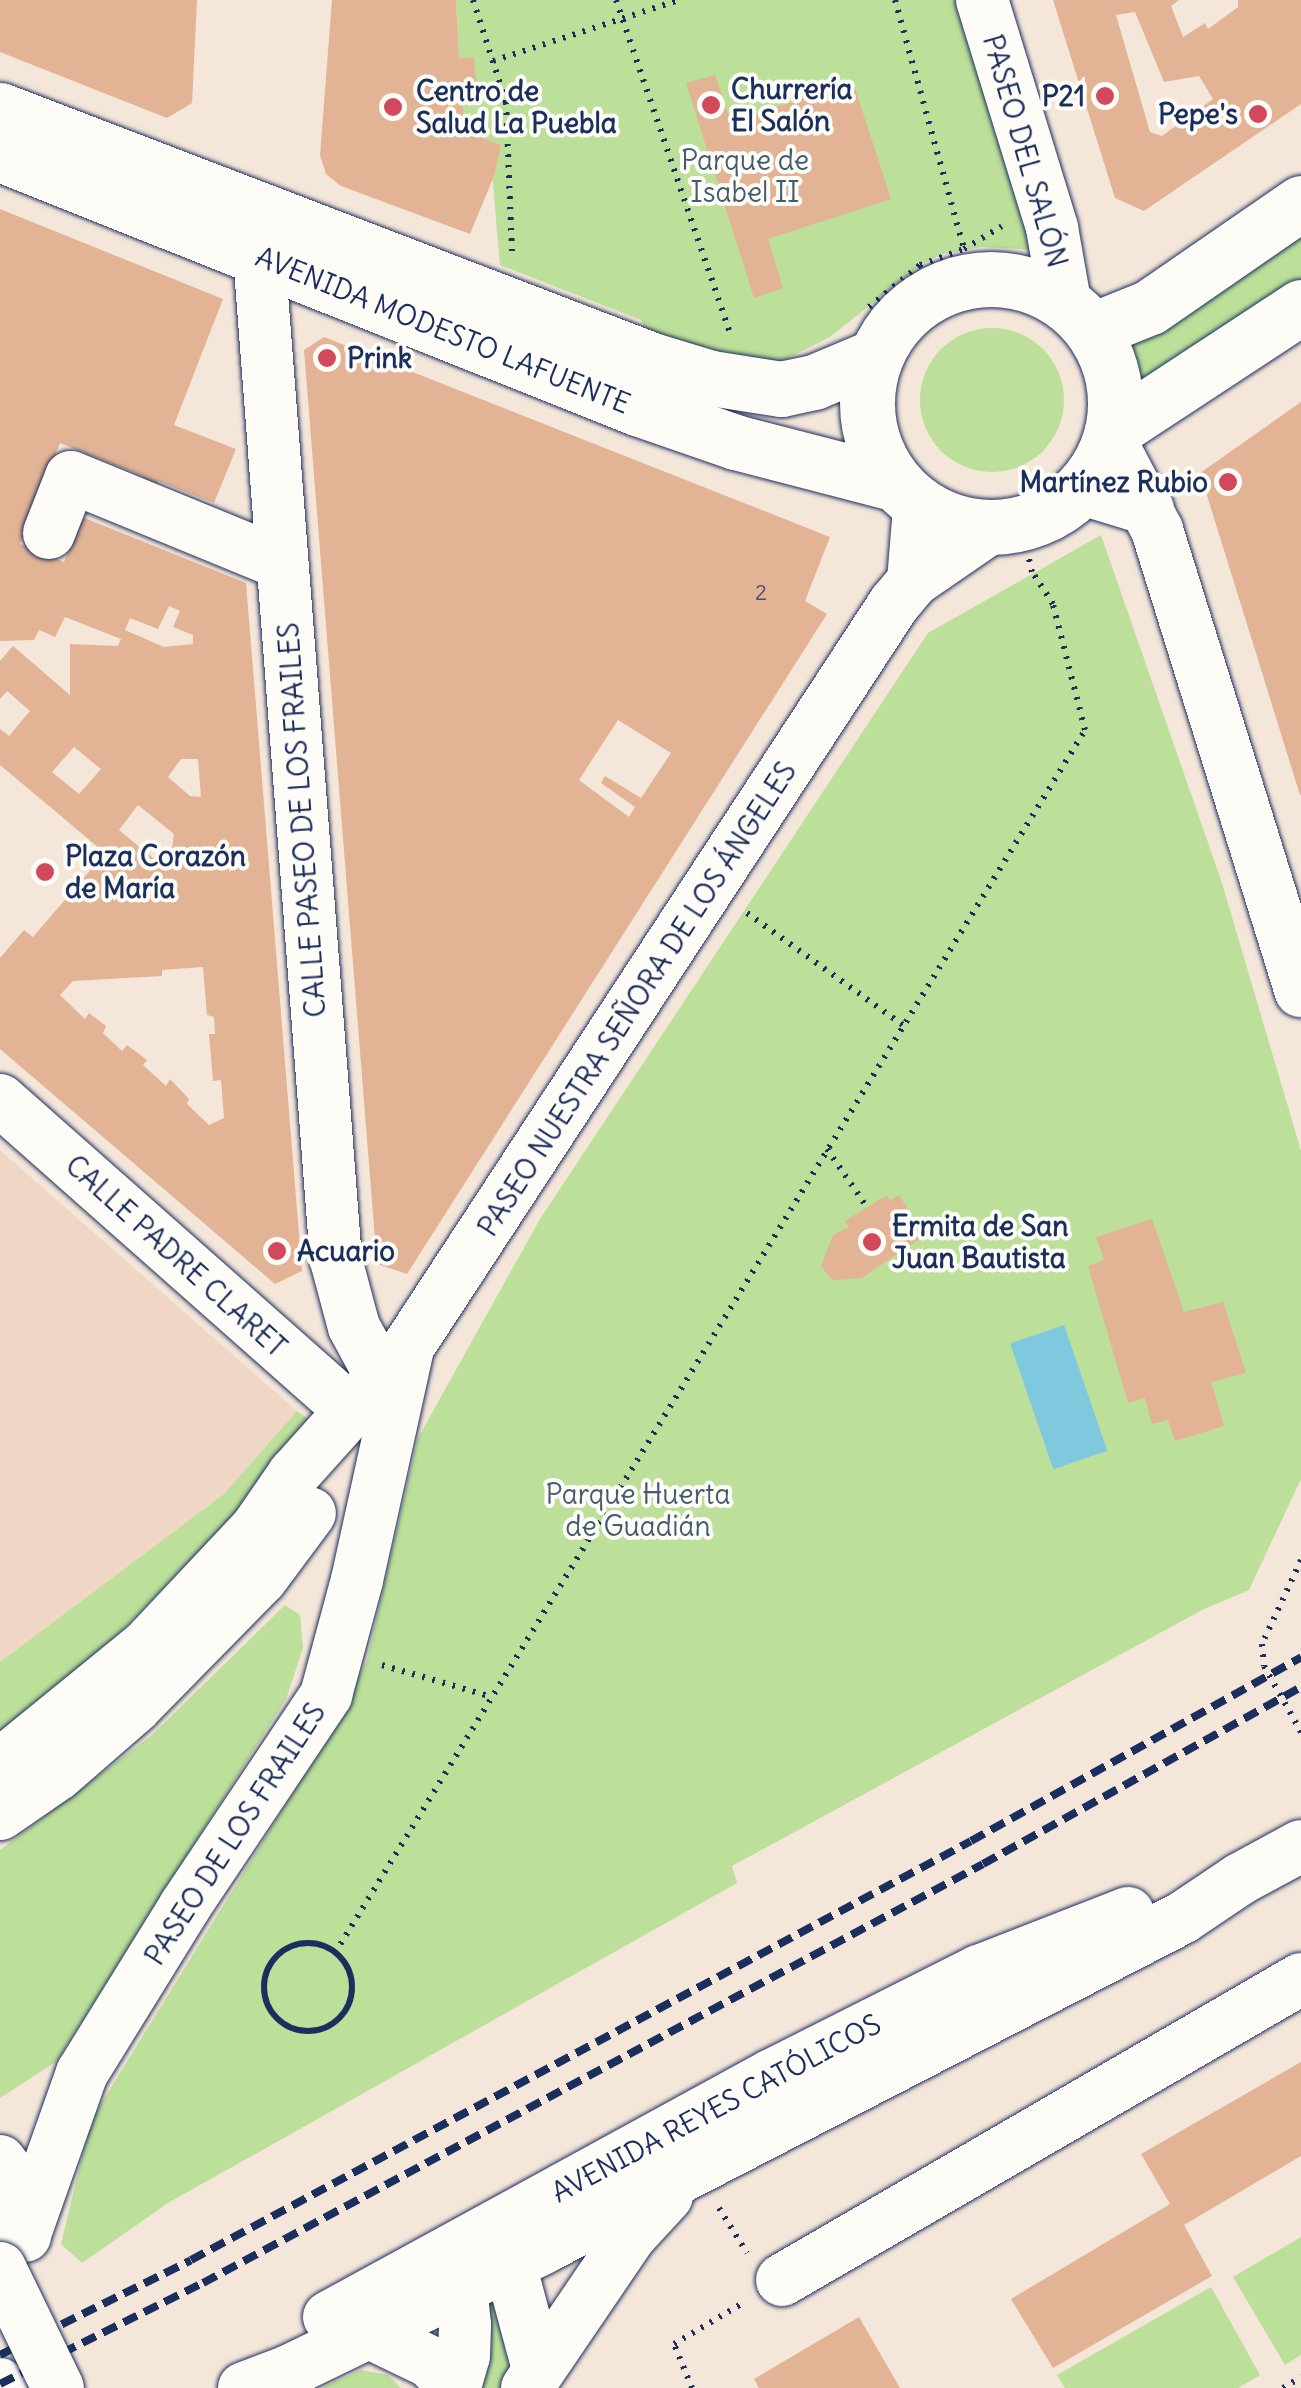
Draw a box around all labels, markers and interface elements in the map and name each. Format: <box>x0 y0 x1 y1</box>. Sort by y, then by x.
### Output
street label: PASEO DEL SALÓN <box>976 31 1074 271</box>
place label: Churrería El Salón <box>731 72 853 138</box>
place label: Centro de Salud La Puebla <box>416 74 617 140</box>
place label: P21 <box>1042 79 1085 113</box>
marker: P21 <box>1094 85 1116 107</box>
marker: Centro de Salud La Puebla <box>380 94 406 120</box>
marker: Churrería El Salón <box>700 94 722 116</box>
place label: Pepe's <box>1158 97 1238 131</box>
marker: Pepe's <box>1247 103 1269 125</box>
park label: Parque de Isabel II <box>681 143 809 209</box>
street label: AVENIDA MODESTO LAFUENTE <box>251 239 635 421</box>
place label: Prink <box>347 341 412 375</box>
marker: Prink <box>316 347 338 369</box>
place label: Martínez Rubio <box>1020 465 1208 499</box>
marker: Martínez Rubio <box>1217 471 1239 493</box>
house number: 2 <box>755 580 767 606</box>
street label: CALLE PASEO DE LOS FRAILES <box>271 621 333 1019</box>
street label: PASEO NUESTRA SEÑORA DE LOS ÁNGELES <box>471 755 803 1243</box>
place label: Plaza Corazón de María <box>65 839 246 905</box>
marker: Plaza Corazón de María <box>34 861 56 883</box>
street label: CALLE PADRE CLARET <box>59 1148 293 1364</box>
place label: Ermita de San Juan Bautista <box>892 1209 1068 1275</box>
marker: Ermita de San Juan Bautista <box>861 1231 883 1253</box>
place label: Acuario <box>297 1234 395 1268</box>
marker: Acuario <box>266 1240 288 1262</box>
park label: Parque Huerta de Guadián <box>546 1477 730 1543</box>
street label: PASEO DE LOS FRAILES <box>138 1697 332 1971</box>
street label: AVENIDA REYES CATÓLICOS <box>546 2007 886 2209</box>

